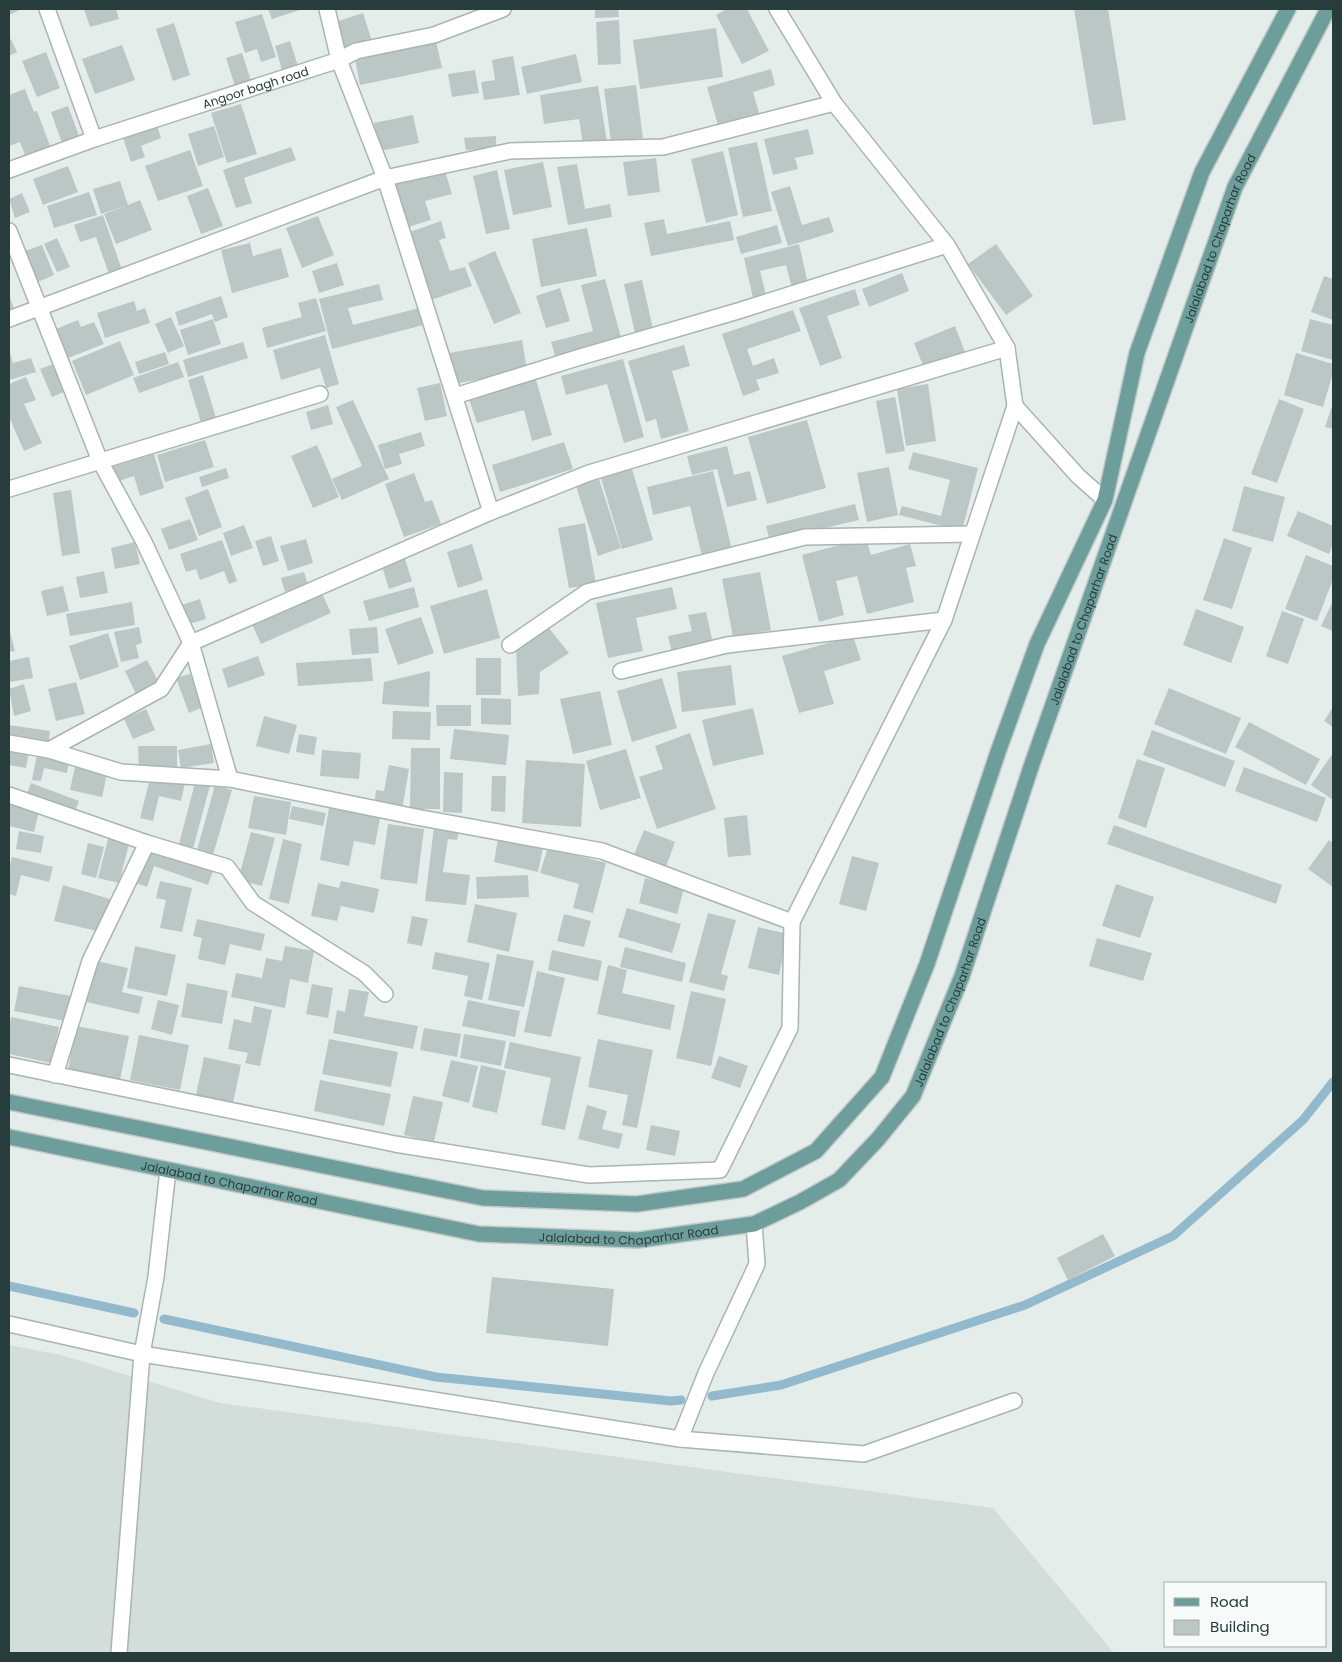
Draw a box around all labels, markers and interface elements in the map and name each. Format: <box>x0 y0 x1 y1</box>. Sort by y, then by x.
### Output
street label: Angoor bagh road <box>200 62 311 112</box>
street label: Jalalabad to Chaparhar Road <box>1179 151 1259 325</box>
street label: Jalalabad to Chaparhar Road <box>1045 532 1121 707</box>
street label: Jalalabad to Chaparhar Road <box>909 915 989 1089</box>
street label: Jalalabad to Chaparhar Road <box>139 1156 319 1209</box>
street label: Jalalabad to Chaparhar Road <box>539 1221 719 1249</box>
legend <box>1164 1582 1327 1647</box>
text: Road <box>1210 1591 1249 1612</box>
text: Building <box>1210 1616 1270 1637</box>

